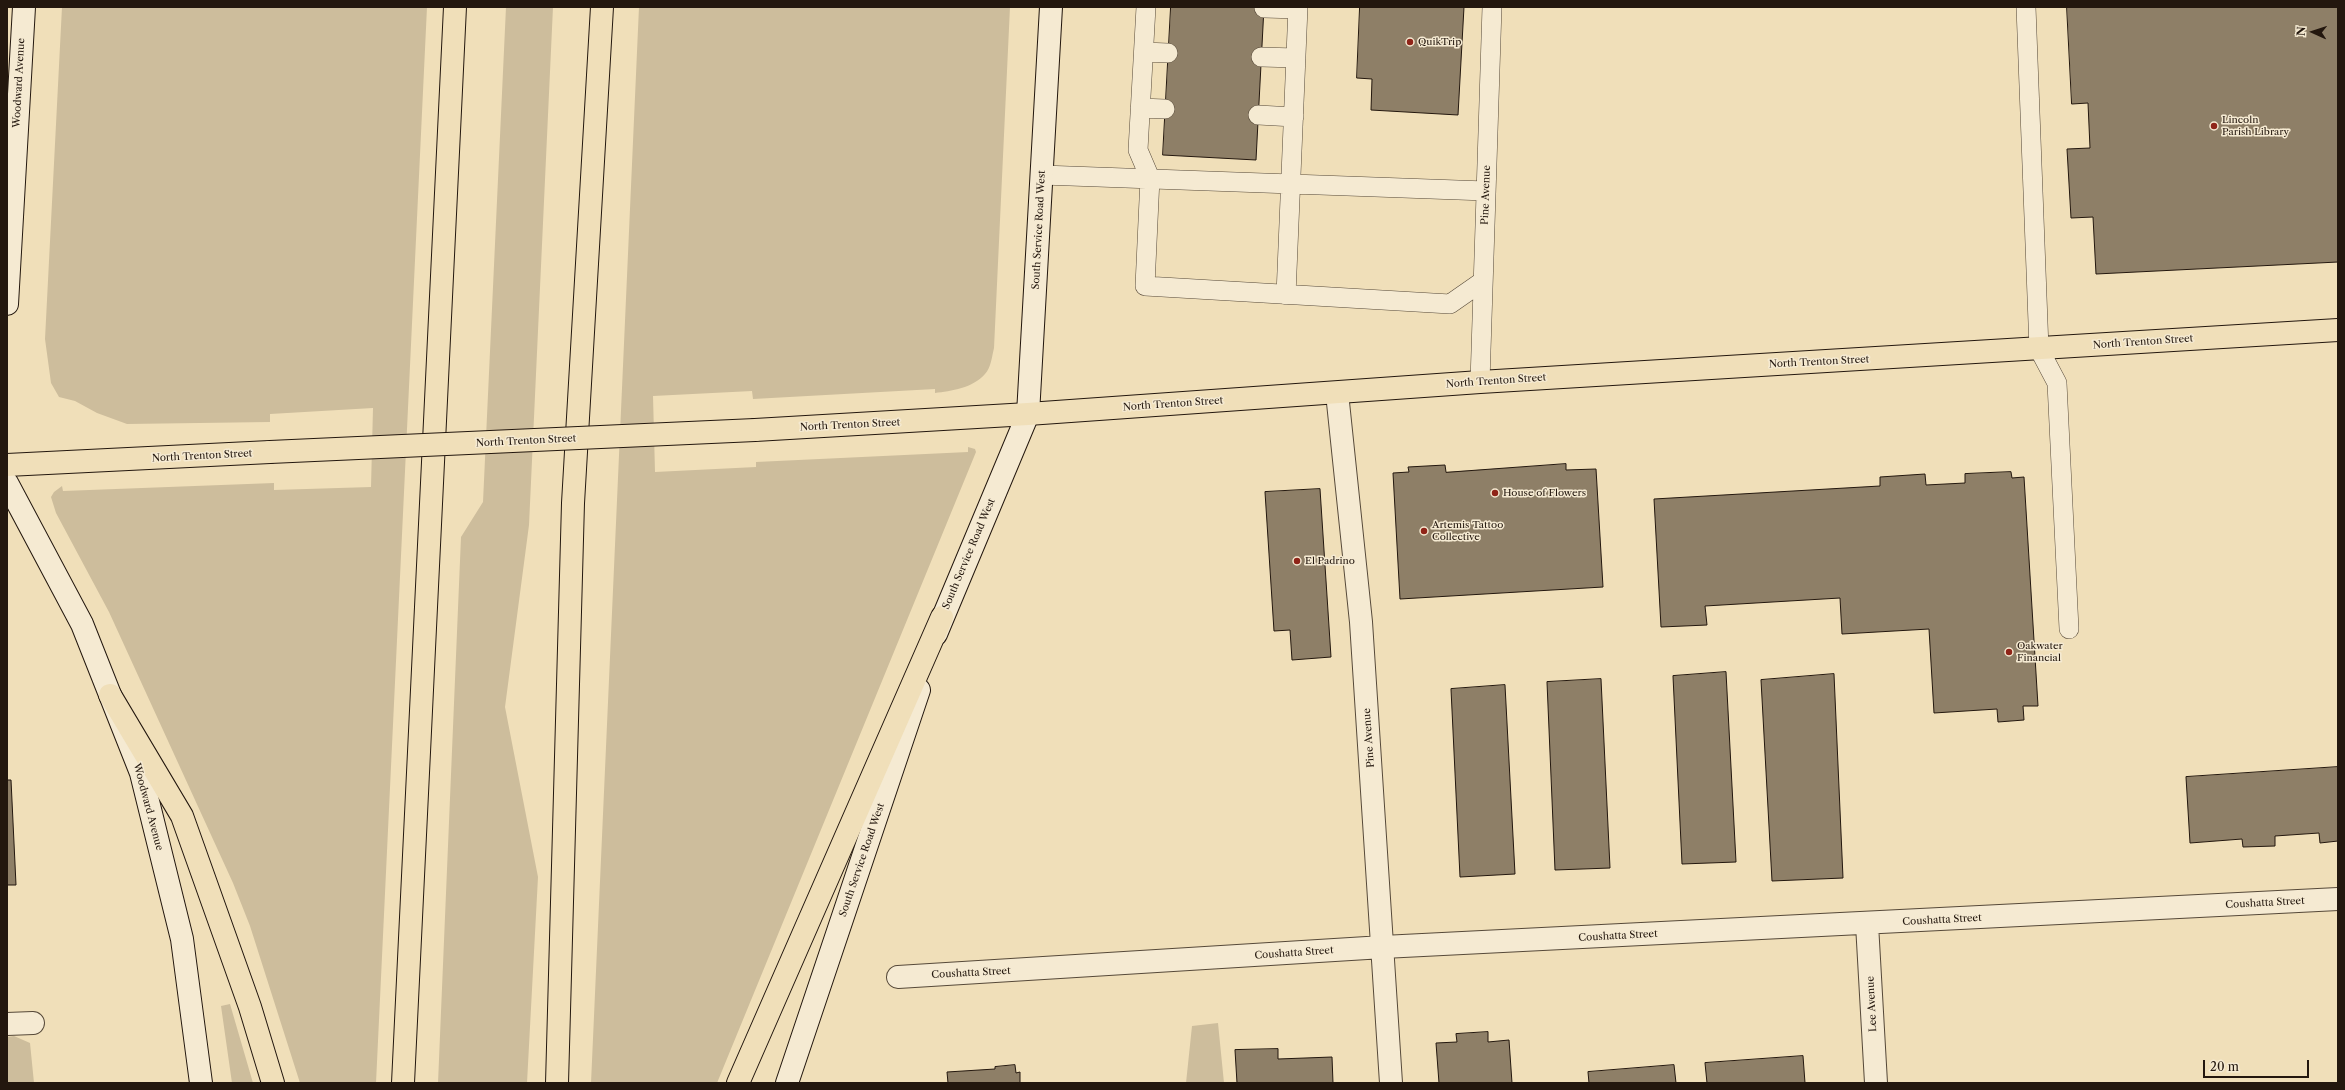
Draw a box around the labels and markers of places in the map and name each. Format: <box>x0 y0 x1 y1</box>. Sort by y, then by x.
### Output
place label: QuikTrip <box>1418 36 1461 48</box>
marker: QuikTrip <box>1405 37 1415 47</box>
place label: Lincoln Parish Library <box>2222 114 2289 138</box>
marker: Lincoln Parish Library <box>2209 121 2219 131</box>
place label: House of Flowers <box>1503 487 1586 499</box>
marker: House of Flowers <box>1490 488 1500 498</box>
place label: Artemis Tattoo Collective <box>1432 519 1503 542</box>
marker: Artemis Tattoo Collective <box>1419 526 1429 536</box>
place label: El Padrino <box>1305 555 1355 567</box>
marker: El Padrino <box>1292 556 1302 566</box>
place label: Oakwater Financial <box>2017 640 2063 664</box>
marker: Oakwater Financial <box>2004 647 2014 657</box>

